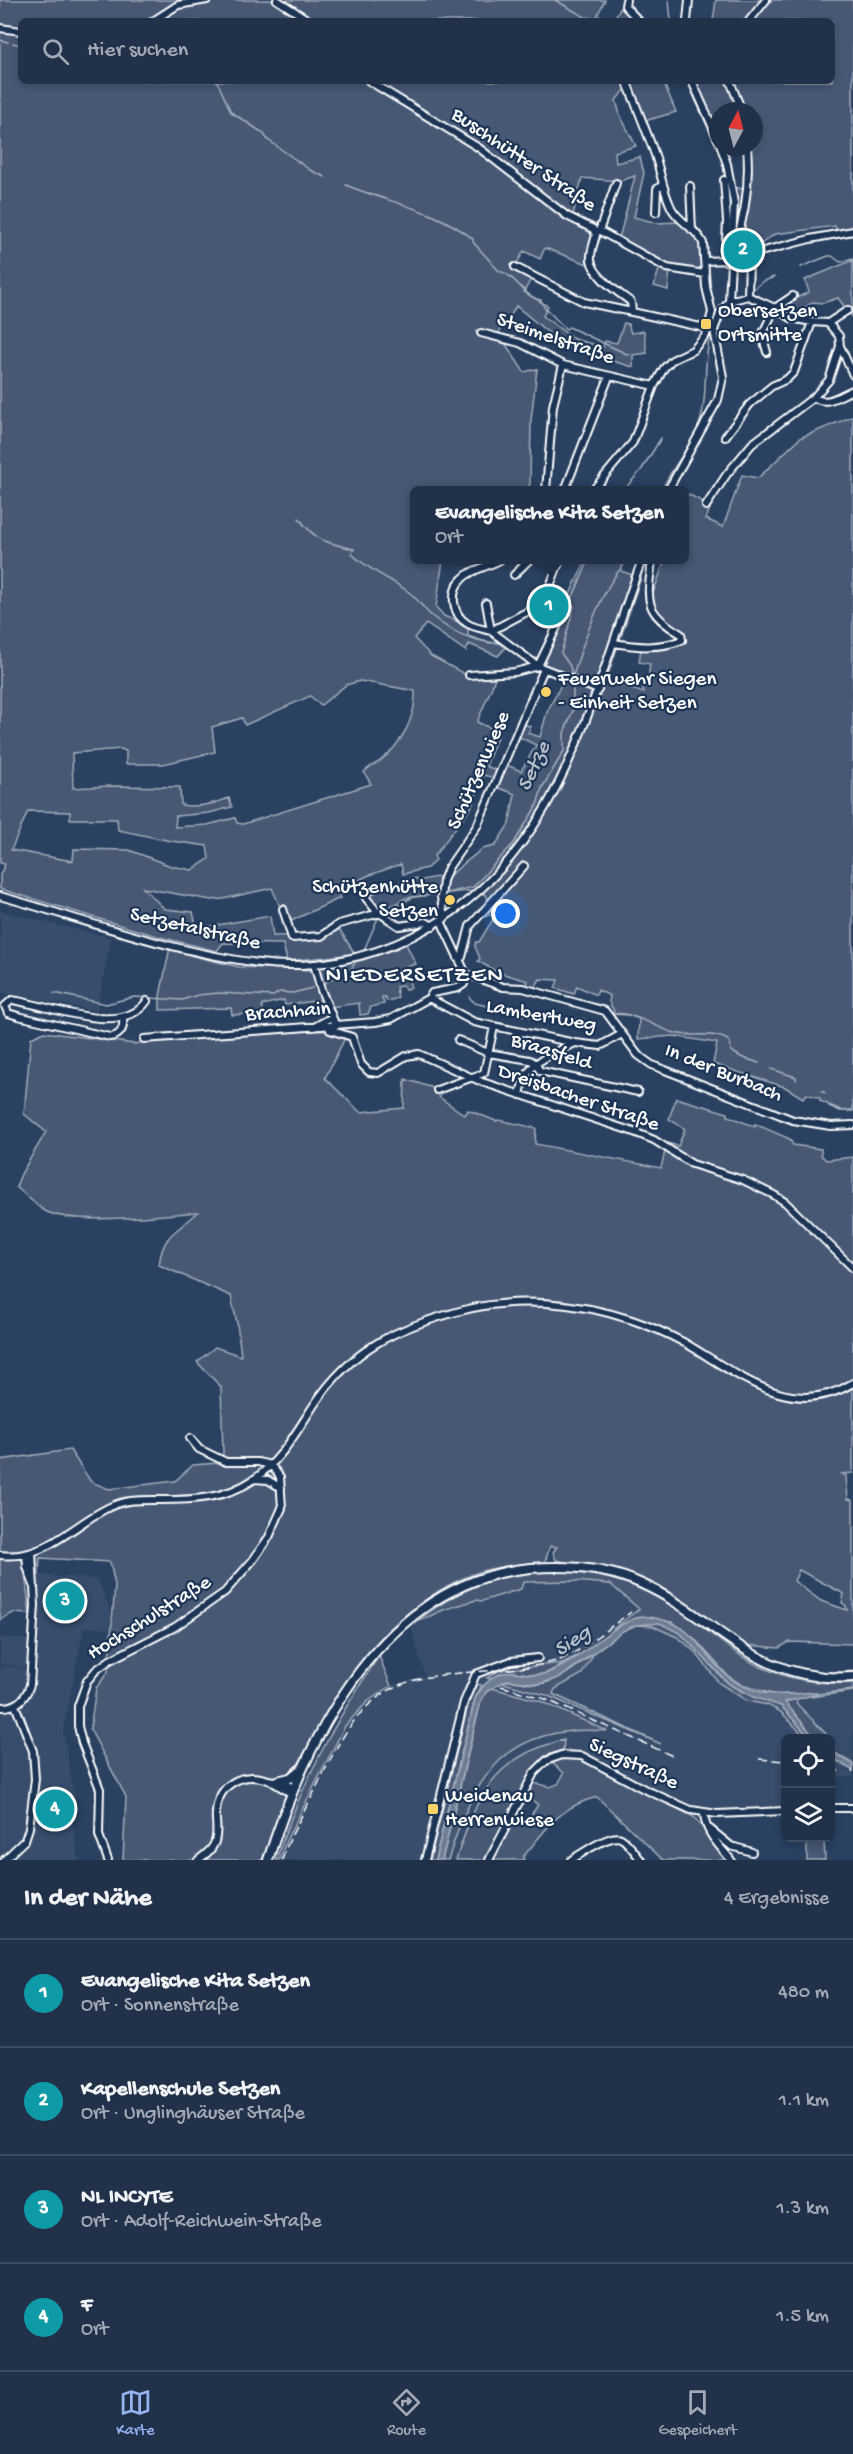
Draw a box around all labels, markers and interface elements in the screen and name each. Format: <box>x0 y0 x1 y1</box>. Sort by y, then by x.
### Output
search box <box>18 18 835 84</box>
icon: search <box>39 35 72 68</box>
text: Hier suchen <box>87 38 188 64</box>
north arrow <box>709 102 763 156</box>
street label: Buschhütter Straße <box>445 103 601 219</box>
pin: 2 <box>724 228 762 272</box>
place label: Obersetzen Ortsmitte <box>718 300 817 349</box>
street label: Steimelstraße <box>493 308 618 372</box>
marker: Obersetzen Ortsmitte <box>699 317 713 331</box>
popup <box>410 486 689 564</box>
text: Evangelische Kita Setzen <box>435 501 664 527</box>
text: Ort <box>435 527 462 550</box>
pin: 1 <box>530 584 568 628</box>
place label: Feuerwehr Siegen - Einheit Setzen <box>557 668 716 717</box>
marker: Feuerwehr Siegen - Einheit Setzen <box>539 685 553 699</box>
street label: Schützenwiese <box>443 707 518 834</box>
water label: Setze <box>512 737 558 796</box>
place label: Schützenhütte Setzen <box>312 876 439 925</box>
marker: Schützenhütte Setzen <box>443 893 457 907</box>
your location <box>491 899 520 928</box>
street label: Setzetalstraße <box>127 903 264 957</box>
district label: NIEDERSETZEN <box>325 962 505 991</box>
street label: Lambertweg <box>484 995 598 1039</box>
street label: Brachhain <box>243 998 332 1029</box>
street label: Braasfeld <box>507 1029 596 1078</box>
street label: In der Burbach <box>660 1039 786 1109</box>
street label: Dreisbacher Straße <box>492 1059 663 1139</box>
street label: Hochschulstraße <box>84 1570 217 1667</box>
pin: 3 <box>46 1578 84 1624</box>
water label: Sieg <box>550 1620 598 1664</box>
street label: Siegstraße <box>584 1733 683 1797</box>
map controls <box>781 1734 835 1842</box>
button: locate <box>781 1734 835 1788</box>
place label: Weidenau Herrenwiese <box>445 1785 555 1834</box>
pin: 4 <box>36 1786 74 1832</box>
button: layers <box>781 1788 835 1842</box>
marker: Weidenau Herrenwiese <box>426 1802 440 1816</box>
text: In der Nähe <box>24 1884 152 1915</box>
text: 4 Ergebnisse <box>724 1888 829 1911</box>
text: Evangelische Kita Setzen <box>81 1969 310 1995</box>
text: 1 <box>39 1982 48 2005</box>
text: 480 m <box>778 1982 829 2005</box>
text: Ort · Sonnenstraße <box>81 1995 239 2018</box>
text: Kapellenschule Setzen <box>81 2077 280 2103</box>
text: 2 <box>39 2090 48 2113</box>
text: 1.1 km <box>779 2090 829 2113</box>
text: Ort · Unglinghäuser Straße <box>81 2103 305 2126</box>
text: NL INCYTE <box>81 2185 173 2211</box>
text: 3 <box>38 2198 49 2221</box>
text: 1.3 km <box>776 2198 829 2221</box>
text: Ort · Adolf-Reichwein-Straße <box>81 2211 321 2234</box>
text: F <box>81 2293 92 2319</box>
text: 4 <box>39 2306 48 2329</box>
text: 1.5 km <box>776 2306 829 2329</box>
text: Ort <box>81 2319 108 2342</box>
tab: Karte <box>116 2386 154 2441</box>
tab: Route <box>387 2386 426 2441</box>
tab: Gespeichert <box>658 2386 737 2441</box>

